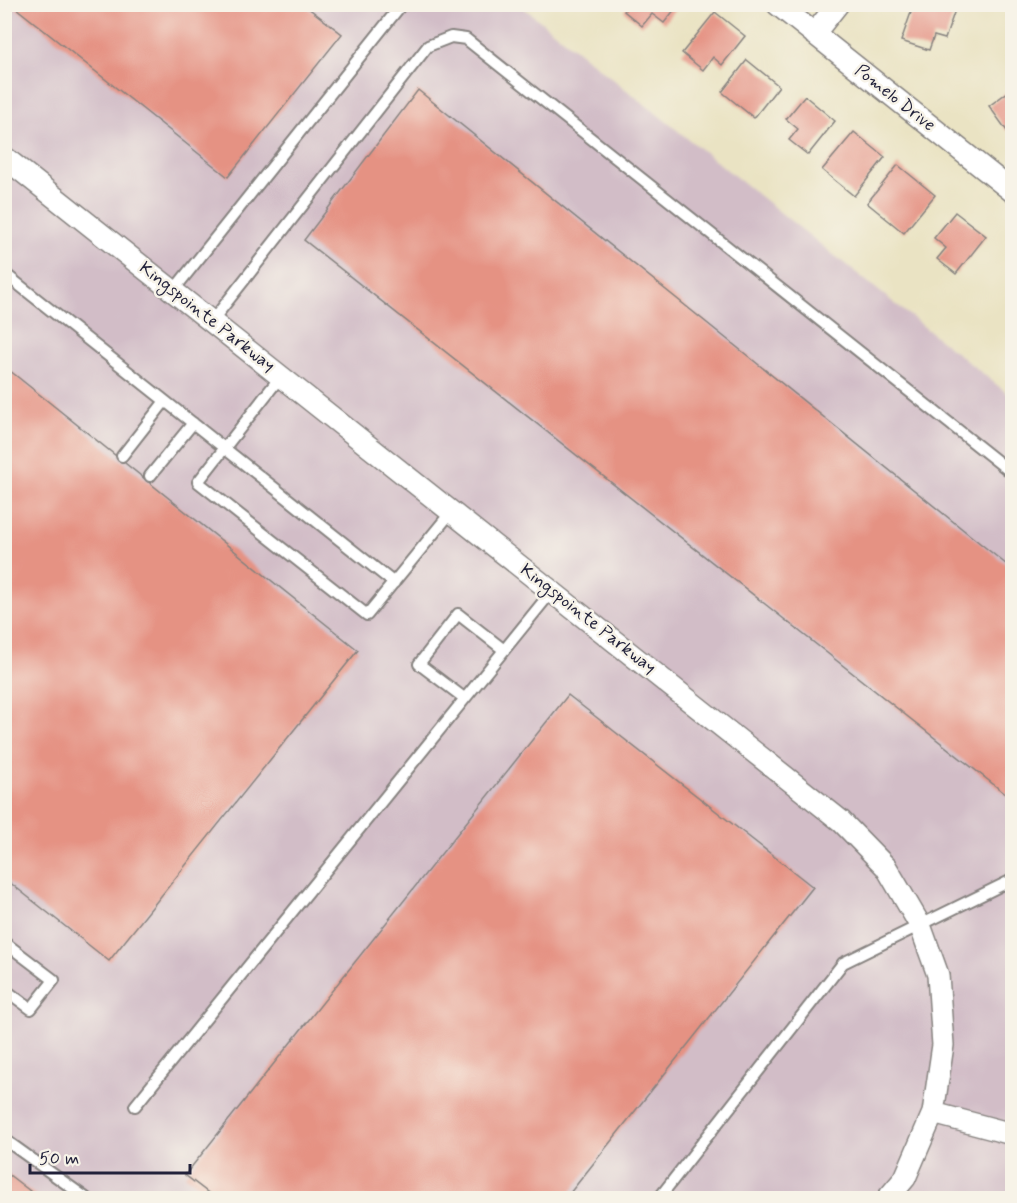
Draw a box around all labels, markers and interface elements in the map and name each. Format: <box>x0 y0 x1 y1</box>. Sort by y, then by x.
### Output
street label: Pomelo Drive <box>850 59 940 137</box>
street label: Kingspointe Parkway <box>133 256 280 378</box>
street label: Kingspointe Parkway <box>514 558 661 680</box>
scale bar <box>30 1137 190 1175</box>
text: 50 m <box>39 1147 79 1171</box>

